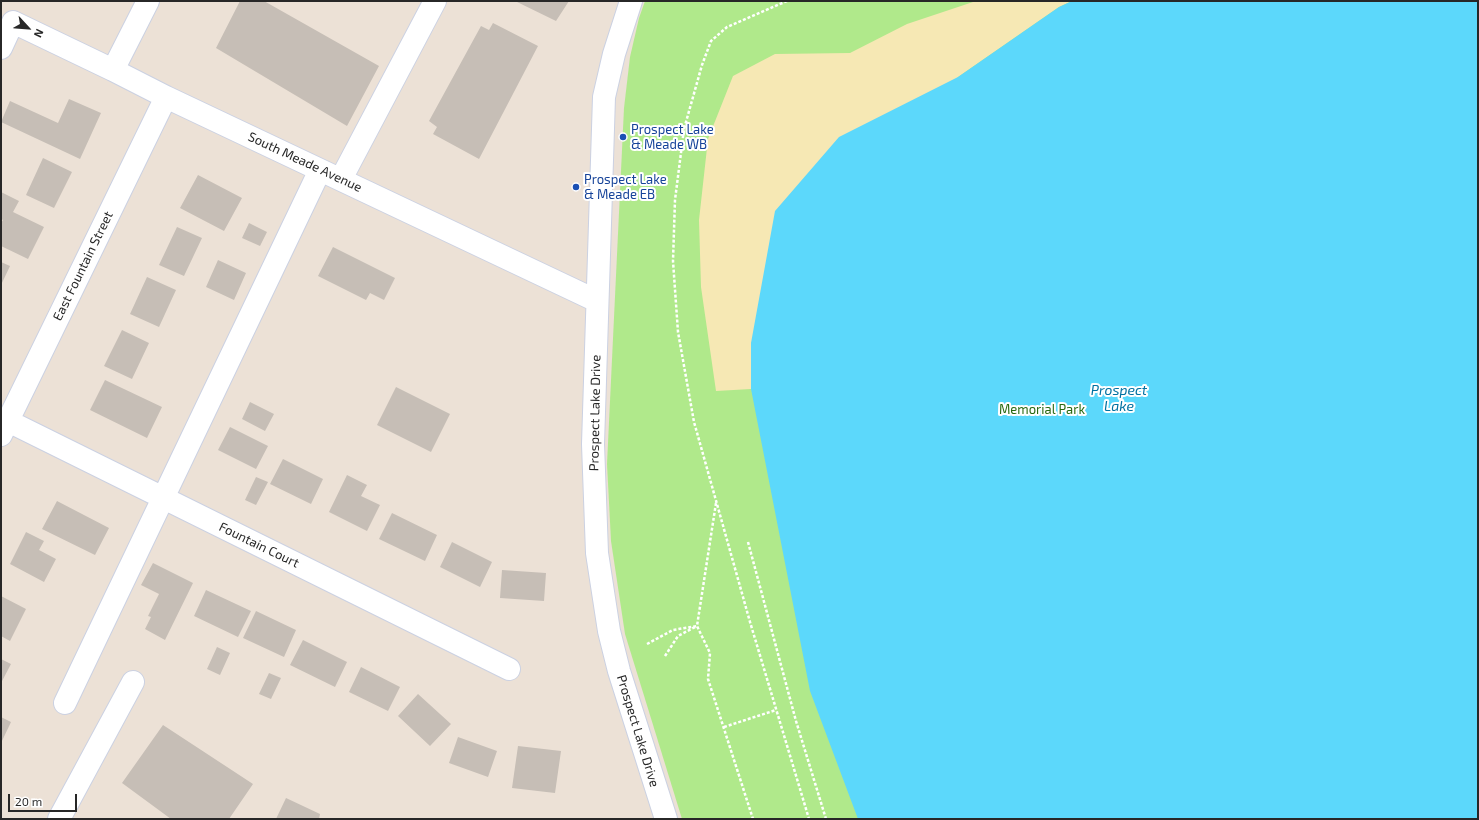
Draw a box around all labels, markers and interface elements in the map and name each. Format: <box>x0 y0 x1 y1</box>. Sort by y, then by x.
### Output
north arrow <box>8 8 48 48</box>
text: N <box>32 27 47 40</box>
place label: Prospect Lake & Meade WB <box>631 122 714 153</box>
street label: South Meade Avenue <box>246 129 364 195</box>
marker: Prospect Lake & Meade WB <box>618 132 628 142</box>
place label: Prospect Lake & Meade EB <box>584 172 667 203</box>
marker: Prospect Lake & Meade EB <box>571 182 581 192</box>
street label: East Fountain Street <box>50 209 116 323</box>
street label: Prospect Lake Drive <box>586 355 604 471</box>
water label: Prospect Lake <box>1091 382 1147 414</box>
park label: Memorial Park <box>999 402 1085 418</box>
street label: Fountain Court <box>216 519 302 571</box>
street label: Prospect Lake Drive <box>614 673 662 789</box>
scale bar <box>10 786 79 812</box>
text: 20 m <box>15 794 42 808</box>

